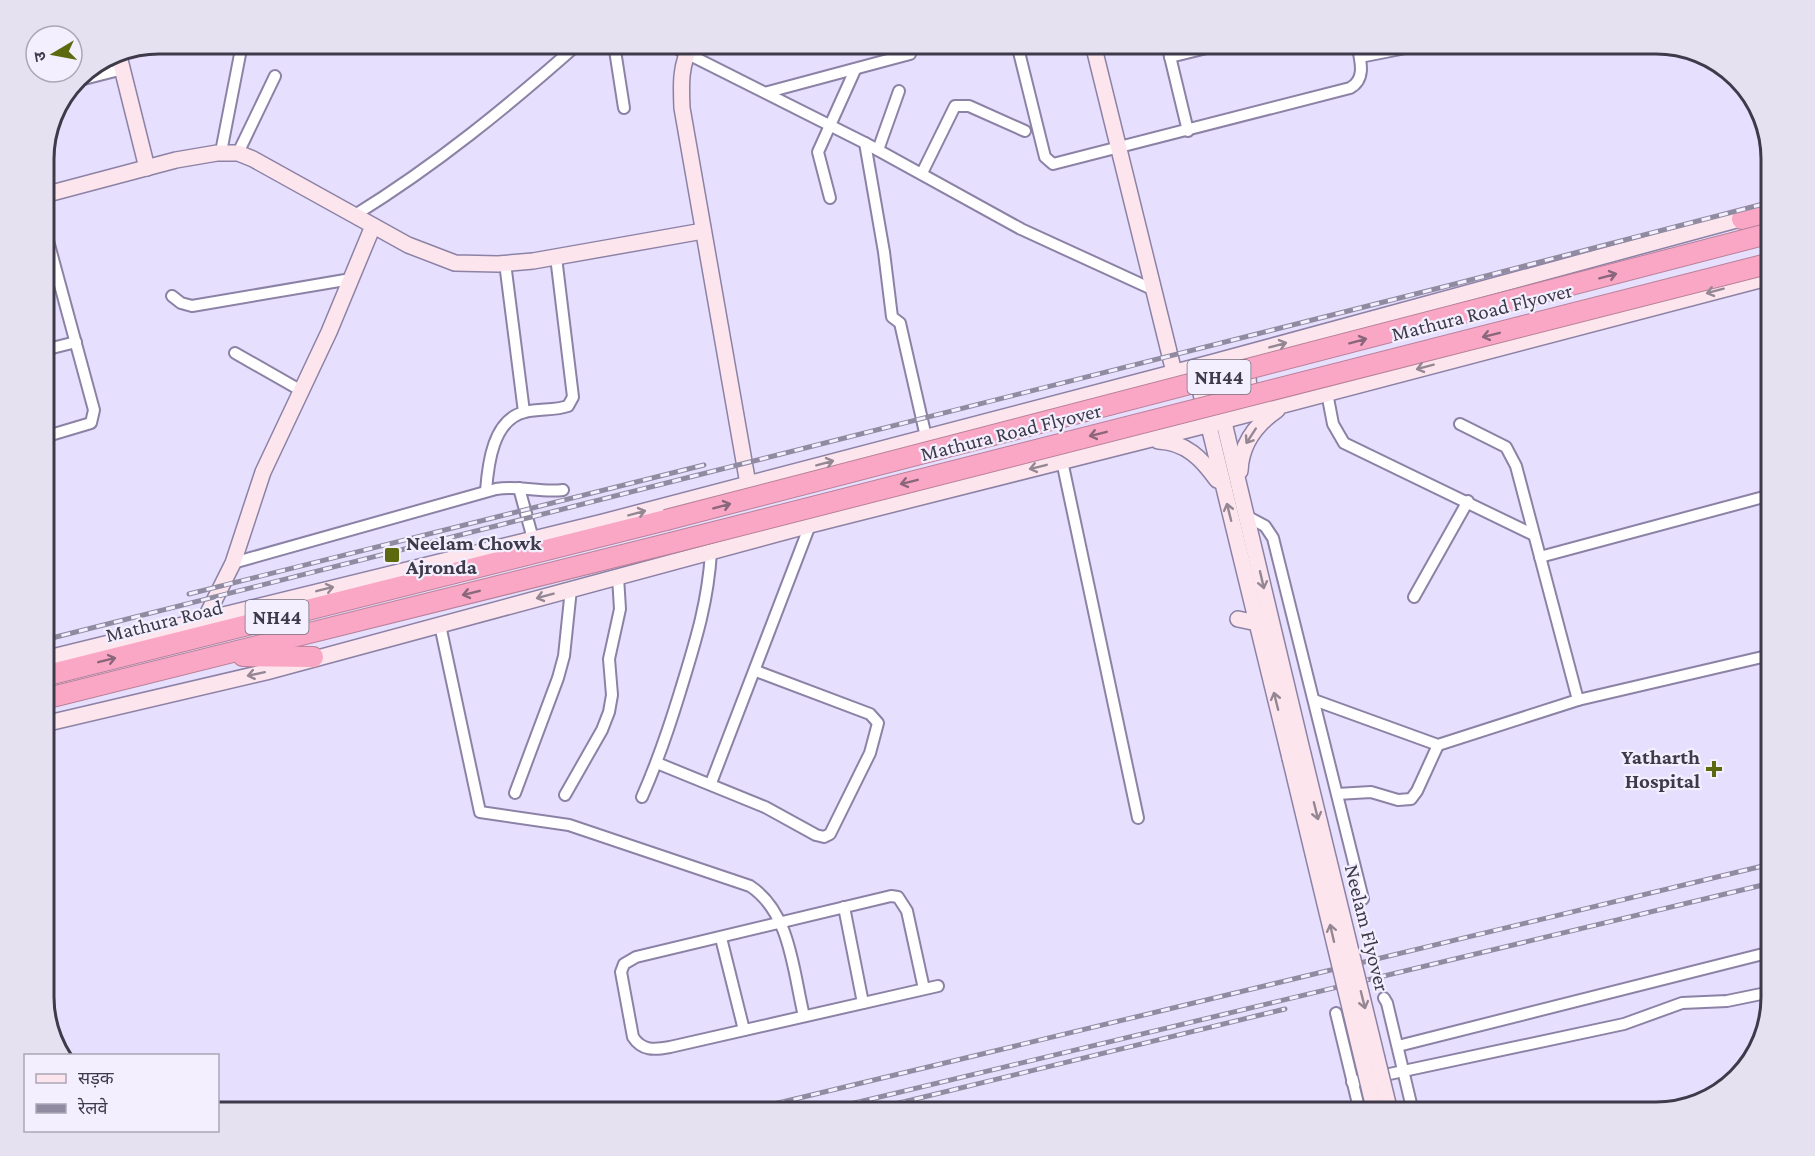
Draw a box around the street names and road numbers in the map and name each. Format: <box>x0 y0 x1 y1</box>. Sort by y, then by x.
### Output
street label: Mathura Road Flyover <box>1389 278 1576 346</box>
road number: NH44 <box>1188 360 1250 394</box>
street label: Mathura Road Flyover <box>918 398 1105 466</box>
street label: Mathura Road <box>103 595 225 647</box>
road number: NH44 <box>246 600 308 634</box>
street label: Neelam Flyover <box>1340 862 1395 995</box>

